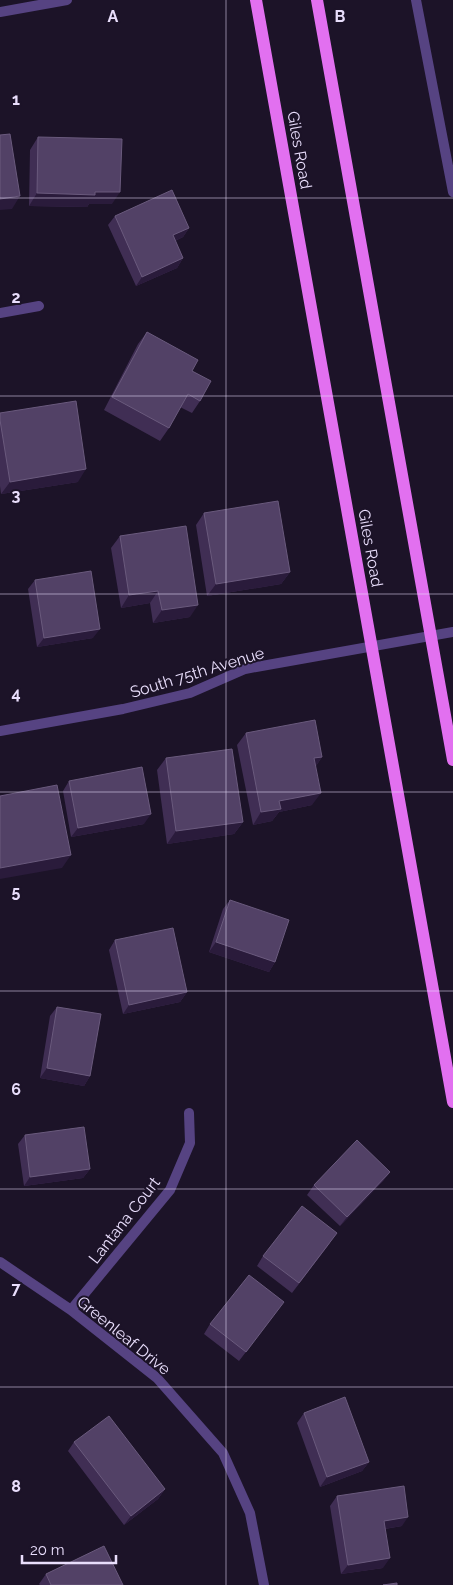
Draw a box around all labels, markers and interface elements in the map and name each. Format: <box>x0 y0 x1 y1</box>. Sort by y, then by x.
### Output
text: A <box>108 7 119 26</box>
text: B <box>335 7 346 26</box>
text: 1 <box>12 90 20 109</box>
street label: Giles Road <box>283 110 316 191</box>
text: 2 <box>11 288 21 307</box>
text: 3 <box>12 486 21 505</box>
street label: Giles Road <box>354 508 387 589</box>
street label: South 75th Avenue <box>128 643 266 702</box>
text: 4 <box>11 684 21 703</box>
text: 5 <box>12 882 21 901</box>
text: 6 <box>11 1080 21 1099</box>
street label: Lantana Court <box>85 1173 164 1267</box>
text: 7 <box>12 1279 21 1298</box>
street label: Greenleaf Drive <box>73 1292 174 1379</box>
text: 8 <box>11 1477 21 1496</box>
scale bar <box>22 1532 116 1564</box>
text: 20 m <box>30 1541 65 1559</box>

